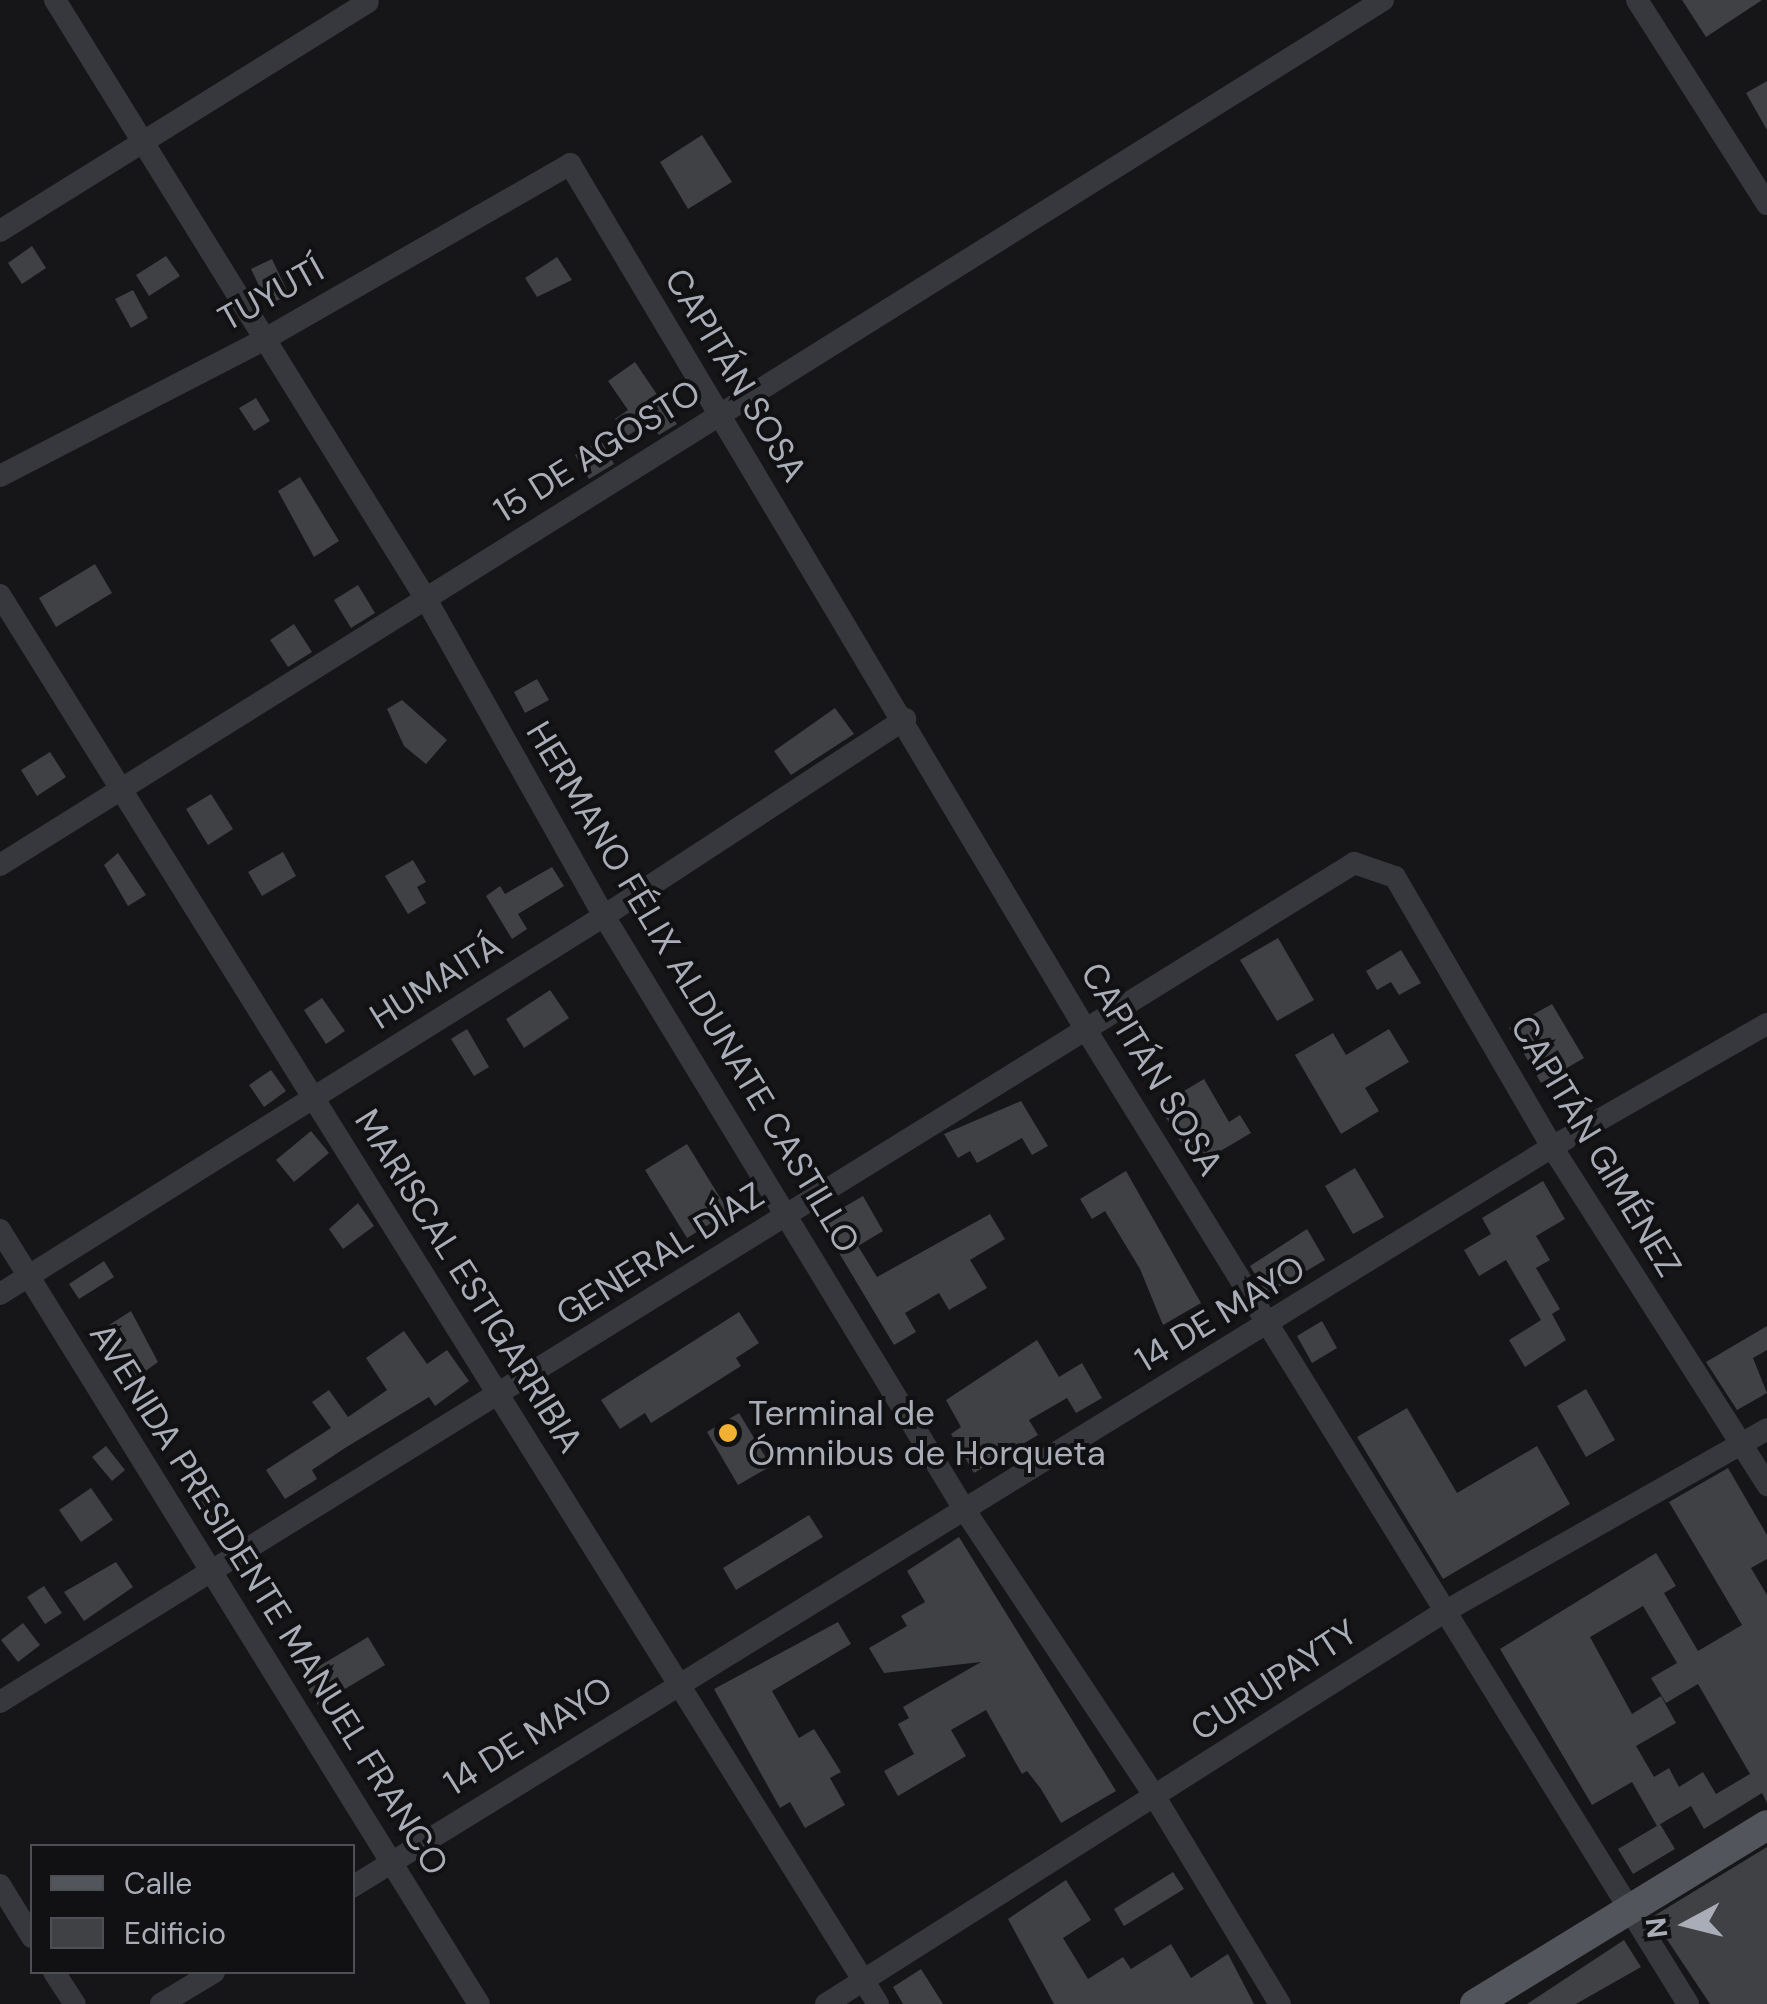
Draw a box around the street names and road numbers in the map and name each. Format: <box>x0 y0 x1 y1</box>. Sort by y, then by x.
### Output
street label: TUYUTÍ <box>211 248 331 340</box>
street label: CAPITÁN SOSA <box>656 261 816 489</box>
street label: 15 DE AGOSTO <box>486 371 708 531</box>
street label: HERMANO FÉLIX ALDUNATE CASTILLO <box>517 714 869 1260</box>
street label: HUMAITÁ <box>362 924 510 1038</box>
street label: CAPITÁN SOSA <box>1072 955 1232 1183</box>
street label: CAPITÁN GIMÉNEZ <box>1502 1008 1690 1284</box>
street label: MARISCAL ESTIGARRIBIA <box>346 1102 592 1460</box>
street label: GENERAL DÍAZ <box>549 1174 771 1334</box>
street label: 14 DE MAYO <box>1128 1247 1312 1381</box>
street label: AVENIDA PRESIDENTE MANUEL FRANCO <box>81 1315 457 1883</box>
street label: CURUPAYTY <box>1183 1611 1365 1749</box>
street label: 14 DE MAYO <box>436 1668 620 1804</box>

